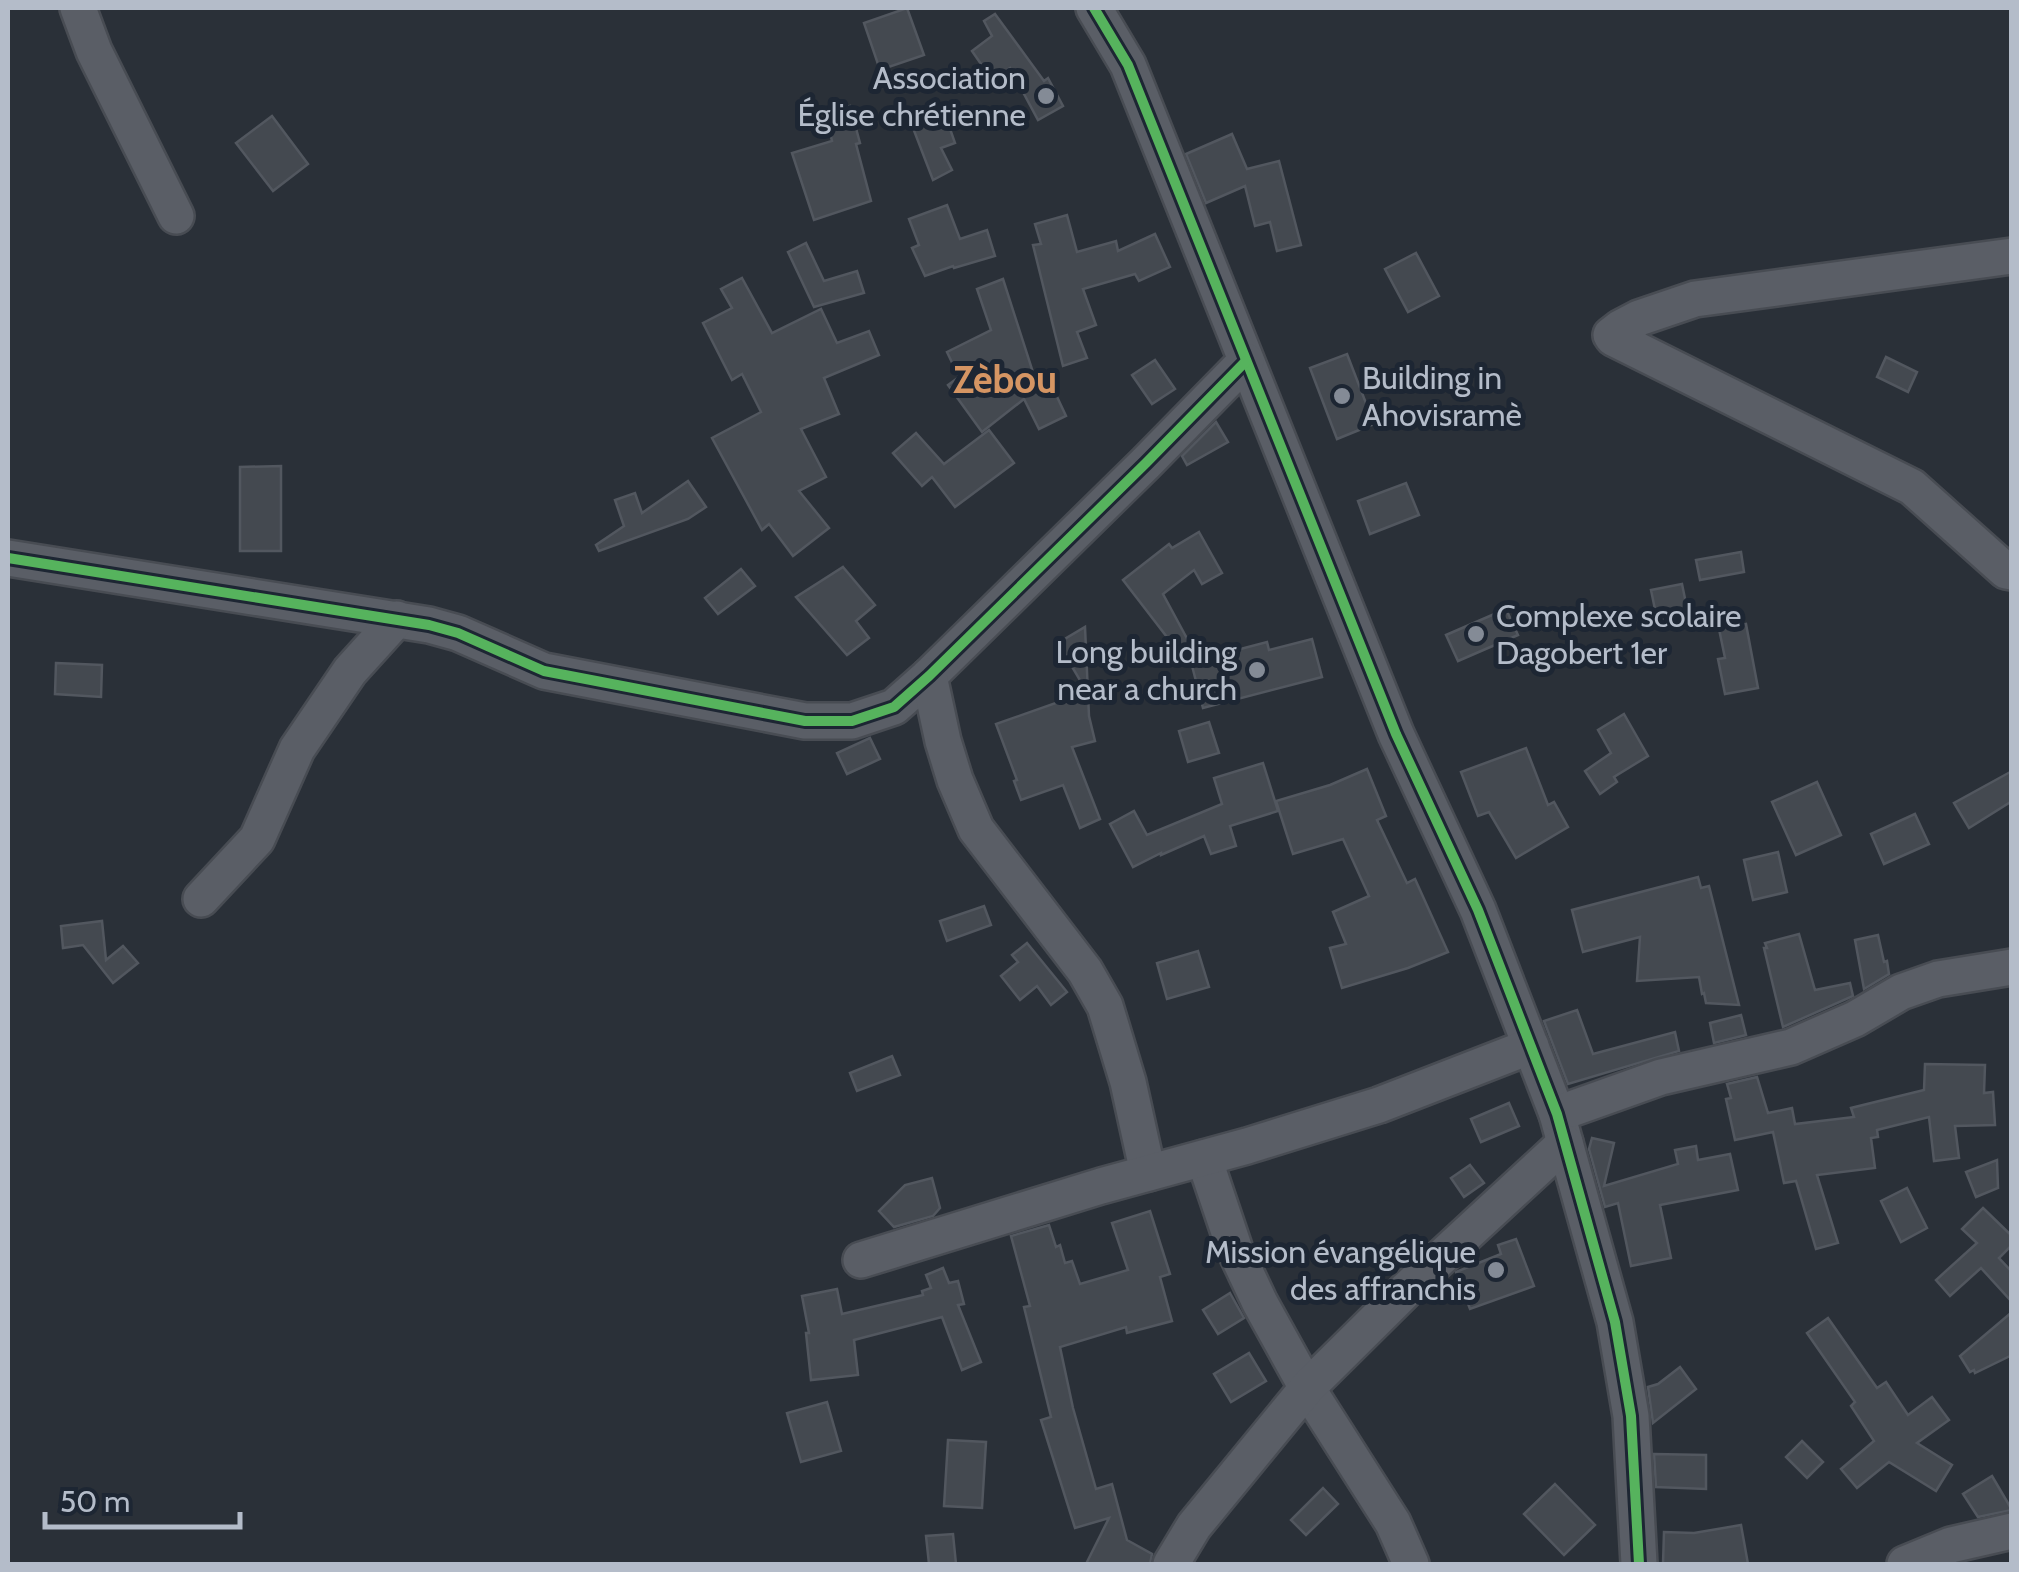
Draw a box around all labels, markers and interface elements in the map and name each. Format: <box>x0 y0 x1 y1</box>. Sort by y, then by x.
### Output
place label: Association Église chrétienne <box>798 58 1026 134</box>
marker: Association Église chrétienne <box>1035 85 1057 107</box>
district label: Zèbou <box>953 356 1057 403</box>
place label: Building in Ahovisramè <box>1362 358 1522 434</box>
marker: Building in Ahovisramè <box>1331 385 1353 407</box>
place label: Complexe scolaire Dagobert 1er <box>1496 596 1741 672</box>
marker: Complexe scolaire Dagobert 1er <box>1465 623 1487 645</box>
place label: Long building near a church <box>1056 632 1238 708</box>
marker: Long building near a church <box>1246 659 1268 681</box>
place label: Mission évangélique des affranchis <box>1205 1232 1476 1308</box>
marker: Mission évangélique des affranchis <box>1485 1259 1507 1281</box>
scale bar <box>45 1467 240 1529</box>
text: 50 m <box>60 1483 130 1520</box>

